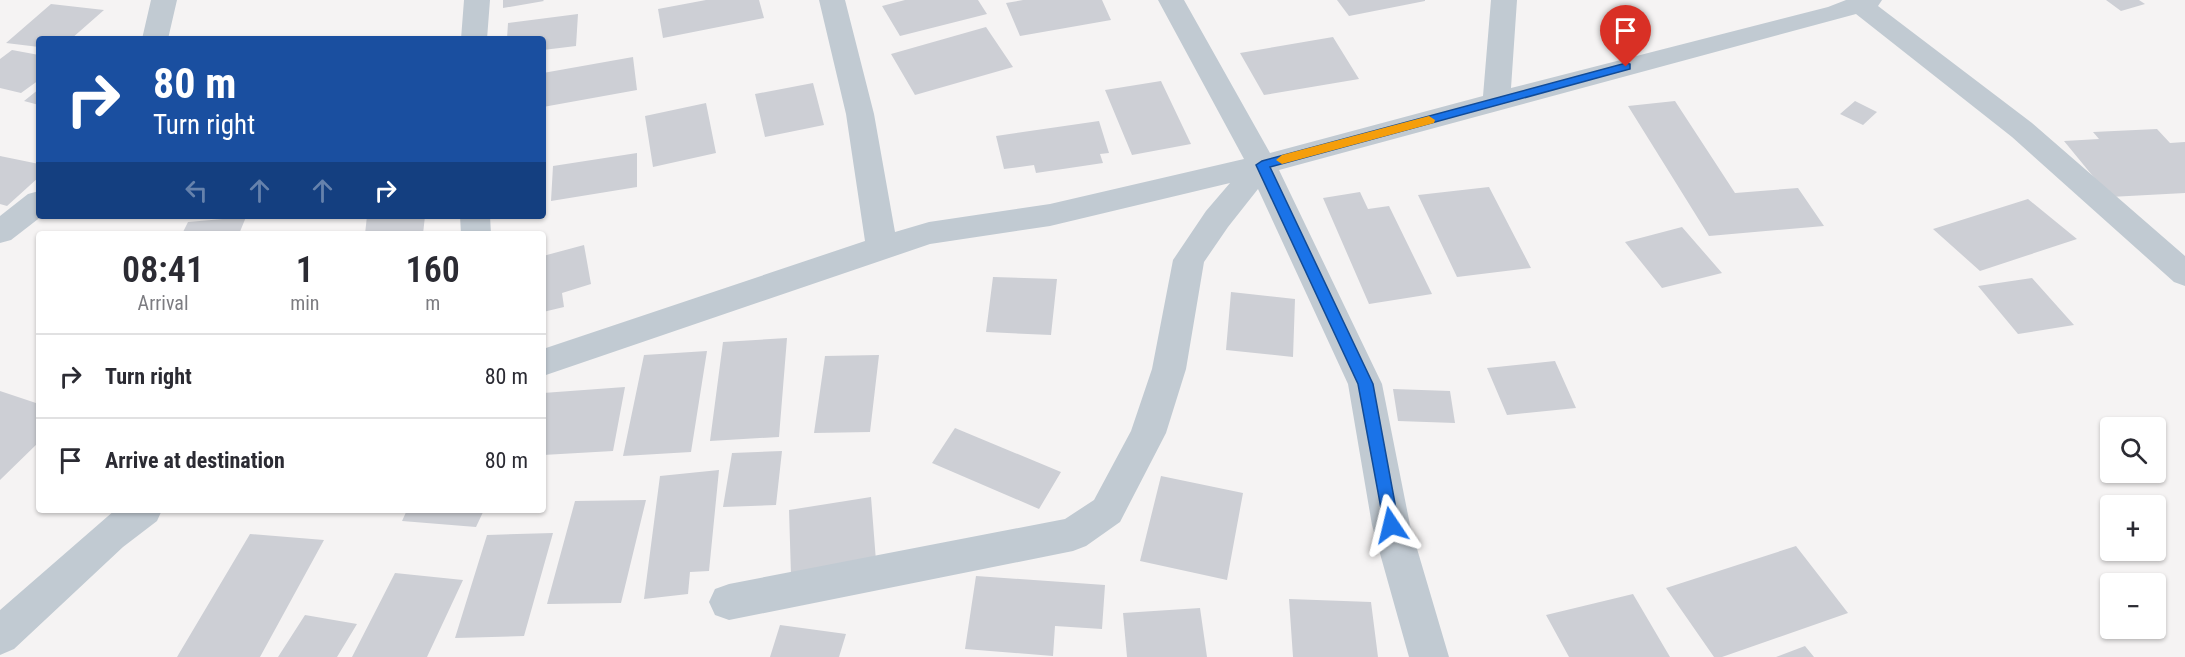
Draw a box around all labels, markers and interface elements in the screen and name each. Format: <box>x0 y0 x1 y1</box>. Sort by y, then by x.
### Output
pin <box>1600 5 1651 67</box>
icon: arrive <box>1609 14 1642 47</box>
text: 80 m <box>153 59 236 108</box>
icon: right <box>54 60 132 138</box>
text: Turn right <box>153 109 255 141</box>
icon: left <box>180 174 213 207</box>
icon: ahead <box>243 174 276 207</box>
icon: ahead <box>306 174 339 207</box>
icon: right <box>369 174 402 207</box>
text: 08:41 <box>122 249 204 291</box>
text: 1 <box>296 249 314 291</box>
text: 160 <box>406 249 460 291</box>
text: Arrival <box>138 291 189 315</box>
text: min <box>290 291 319 315</box>
text: m <box>425 291 440 315</box>
icon: right <box>54 360 87 393</box>
text: Turn right <box>105 364 192 389</box>
text: 80 m <box>485 364 528 389</box>
map controls <box>2100 417 2166 639</box>
button: search <box>2100 417 2166 483</box>
icon: arrive <box>54 444 87 477</box>
text: Arrive at destination <box>105 448 285 473</box>
text: 80 m <box>485 448 528 473</box>
position arrow <box>1359 493 1423 557</box>
button: + <box>2100 495 2166 561</box>
button: − <box>2100 573 2166 639</box>

